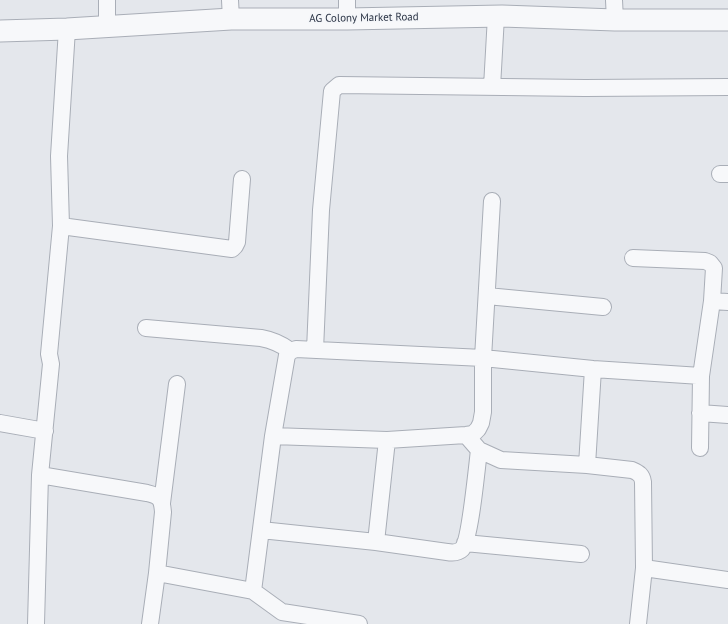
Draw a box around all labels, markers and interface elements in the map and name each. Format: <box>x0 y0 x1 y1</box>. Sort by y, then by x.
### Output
street label: AG Colony Market Road <box>309 10 419 26</box>

